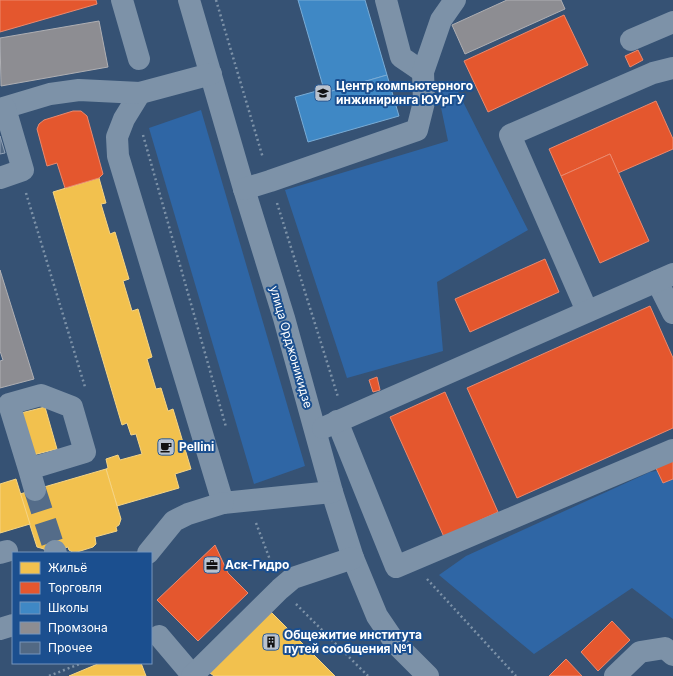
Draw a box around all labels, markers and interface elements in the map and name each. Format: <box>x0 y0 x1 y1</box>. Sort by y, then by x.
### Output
place label: Центр компьютерного инжиниринга ЮУрГУ <box>336 78 473 107</box>
school or university icon: Центр компьютерного инжиниринга ЮУрГУ <box>313 83 333 103</box>
street label: улица Орджоникидзе <box>267 284 316 410</box>
cafe icon: Pellini <box>156 437 176 457</box>
place label: Pellini <box>179 439 214 454</box>
legend <box>12 552 152 664</box>
office icon: Аск-Гидро <box>202 555 222 575</box>
place label: Аск-Гидро <box>225 557 289 572</box>
text: Жильё <box>48 560 87 575</box>
text: Торговля <box>48 580 102 595</box>
text: Школы <box>48 600 89 615</box>
text: Промзона <box>48 620 108 635</box>
place label: Общежитие института путей сообщения №1 <box>284 627 422 656</box>
building icon: Общежитие института путей сообщения №1 <box>261 632 281 652</box>
text: Прочее <box>48 640 93 655</box>

